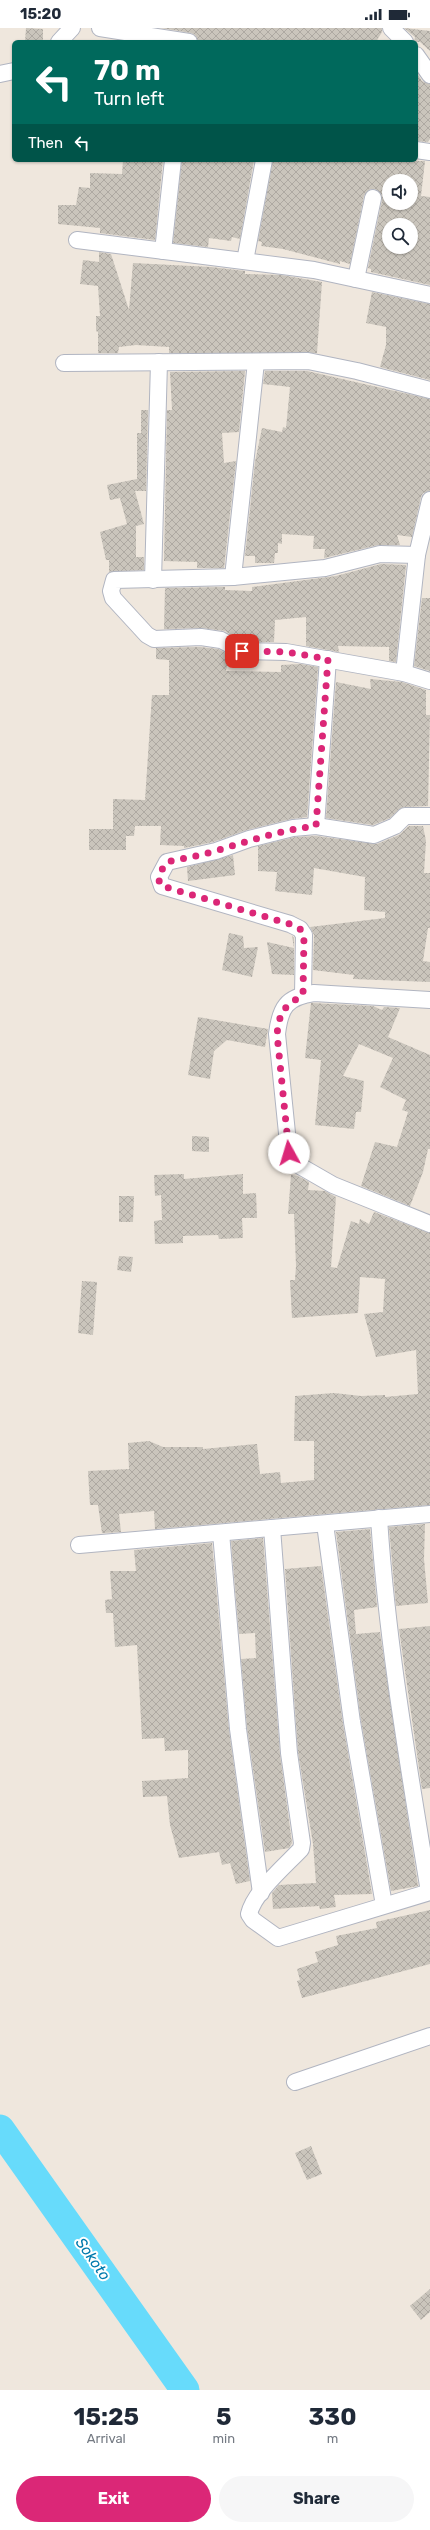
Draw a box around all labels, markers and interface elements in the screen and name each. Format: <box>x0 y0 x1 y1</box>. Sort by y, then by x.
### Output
text: 15:20 <box>20 5 61 23</box>
text: 70 m <box>94 54 161 87</box>
icon: left <box>28 56 80 108</box>
text: Turn left <box>94 88 164 110</box>
icon: left <box>71 132 93 154</box>
text: Then <box>28 134 63 152</box>
map controls <box>382 174 418 254</box>
button: sound <box>382 174 418 210</box>
button: search <box>382 218 418 254</box>
pin <box>225 634 259 668</box>
icon: arrive <box>231 640 253 662</box>
position arrow <box>268 1132 310 1174</box>
water label: Sokoto <box>72 2234 114 2284</box>
text: 15:25 <box>73 2403 139 2431</box>
text: 5 <box>216 2403 232 2431</box>
text: 330 <box>309 2403 357 2431</box>
text: Arrival <box>87 2431 126 2446</box>
text: min <box>212 2431 235 2446</box>
text: m <box>327 2431 338 2446</box>
button: Exit <box>16 2476 211 2522</box>
button: Share <box>219 2476 414 2522</box>

